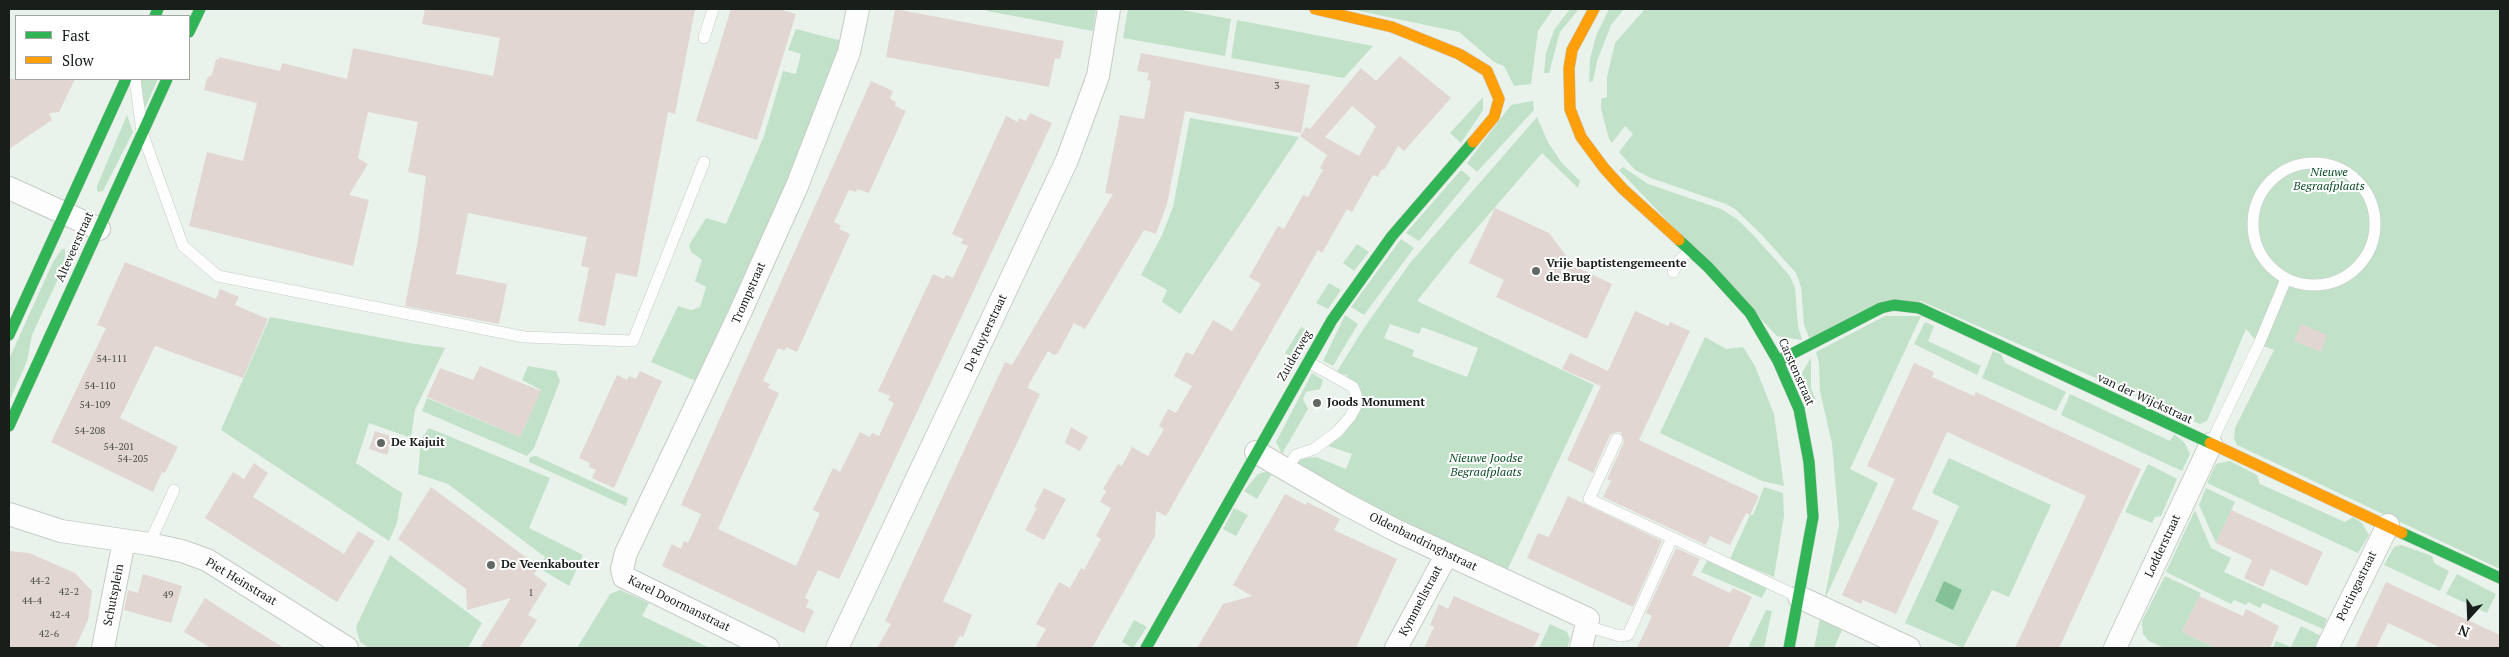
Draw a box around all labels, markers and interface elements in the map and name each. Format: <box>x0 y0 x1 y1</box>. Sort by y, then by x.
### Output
legend <box>15 15 190 80</box>
text: Fast <box>62 25 90 45</box>
text: Slow <box>62 50 94 70</box>
house number: 3 <box>1274 80 1280 92</box>
park label: Nieuwe Begraafplaats <box>2293 166 2365 194</box>
street label: Alteveerstraat <box>53 210 97 284</box>
place label: Vrije baptistengemeente de Brug <box>1546 257 1687 285</box>
street label: Trompstraat <box>729 260 769 326</box>
marker: Vrije baptistengemeente de Brug <box>1530 265 1542 277</box>
street label: De Ruyterstraat <box>962 292 1010 374</box>
street label: Zuiderweg <box>1275 328 1315 384</box>
street label: Carstenstraat <box>1775 336 1817 408</box>
house number: 54-111 <box>97 353 127 365</box>
street label: van der Wijckstraat <box>2095 371 2195 427</box>
house number: 54-110 <box>85 380 115 392</box>
place label: Joods Monument <box>1327 396 1425 410</box>
marker: Joods Monument <box>1311 397 1323 409</box>
house number: 54-109 <box>80 399 110 411</box>
house number: 54-208 <box>75 425 105 437</box>
place label: De Kajuit <box>391 436 445 450</box>
marker: De Kajuit <box>375 437 387 449</box>
house number: 54-201 <box>104 441 134 453</box>
park label: Nieuwe Joodse Begraafplaats <box>1449 452 1523 480</box>
house number: 54-205 <box>118 453 148 465</box>
street label: Oldenbandringhstraat <box>1367 510 1479 574</box>
street label: Lodderstraat <box>2142 512 2184 580</box>
street label: Pottingastraat <box>2334 549 2380 623</box>
street label: Piet Heinstraat <box>203 555 279 609</box>
place label: De Veenkabouter <box>501 558 599 572</box>
marker: De Veenkabouter <box>485 559 497 571</box>
street label: Schutsplein <box>101 563 127 627</box>
street label: Kymmellstraat <box>1396 563 1446 639</box>
street label: Karel Doormanstraat <box>626 573 732 635</box>
house number: 44-2 <box>30 575 50 587</box>
house number: 42-2 <box>59 586 79 598</box>
house number: 1 <box>528 587 534 599</box>
house number: 49 <box>163 589 173 601</box>
north arrow <box>2444 592 2494 642</box>
house number: 44-4 <box>22 595 42 607</box>
house number: 42-4 <box>50 609 70 621</box>
text: N <box>2455 621 2472 642</box>
house number: 42-6 <box>39 628 59 640</box>

